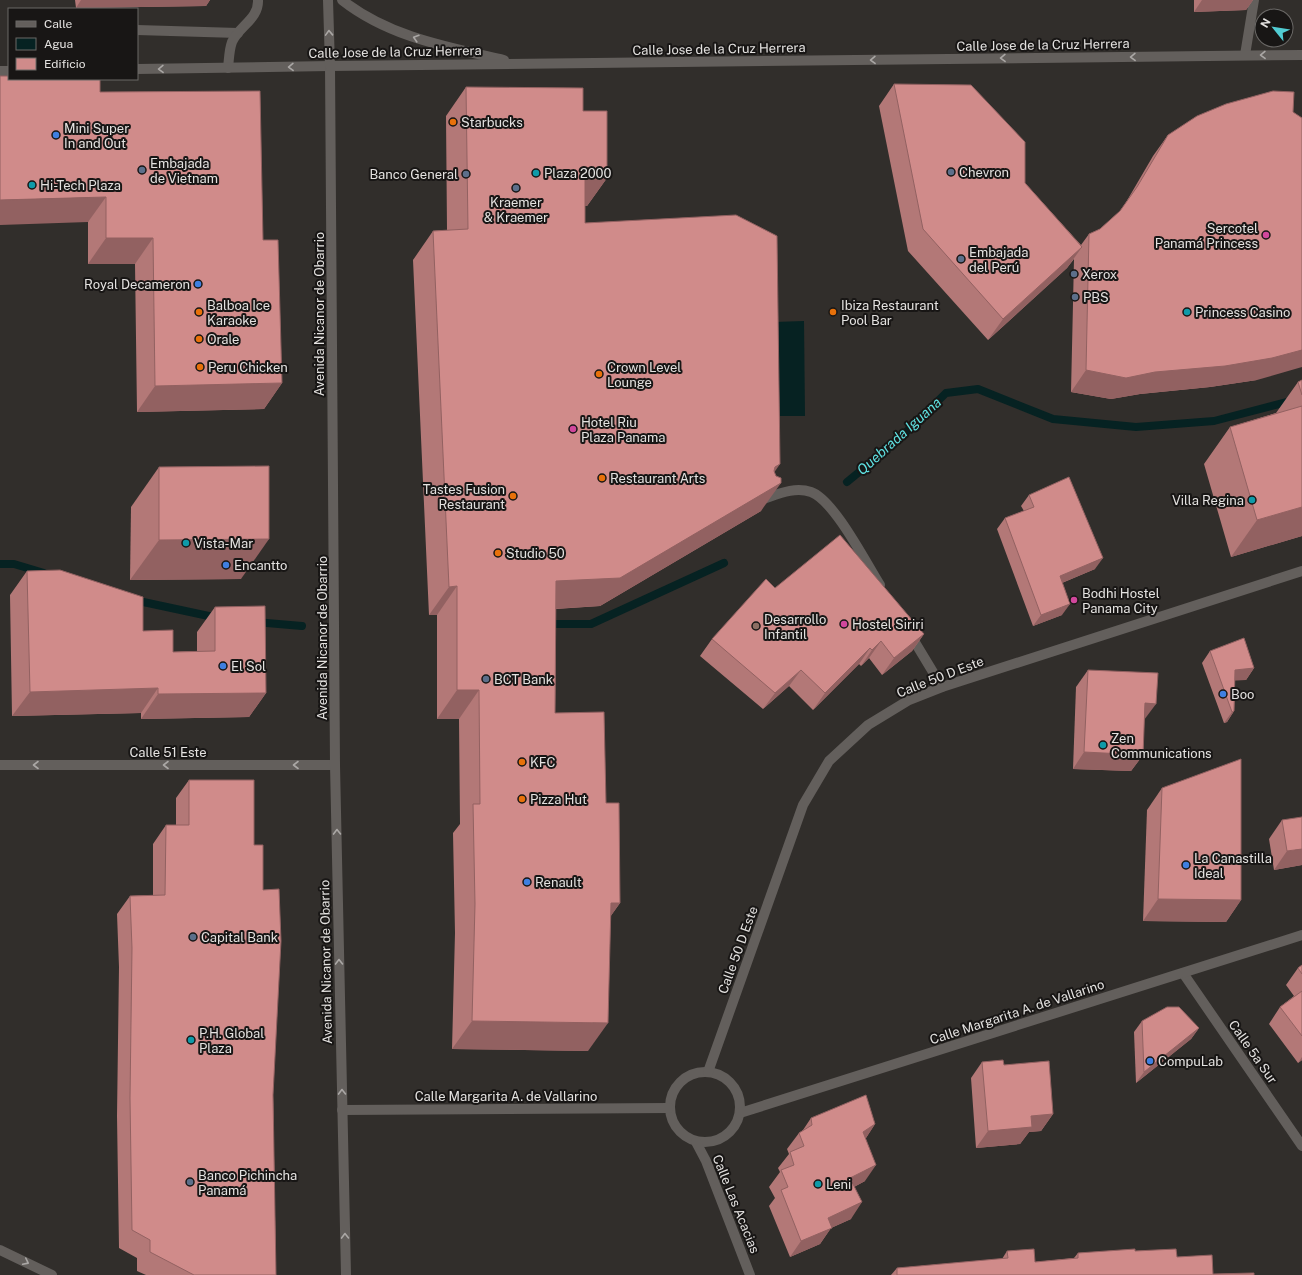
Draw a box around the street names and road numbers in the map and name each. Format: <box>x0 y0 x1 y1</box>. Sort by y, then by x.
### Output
street label: Calle Jose de la Cruz Herrera <box>956 36 1130 54</box>
street label: Calle Jose de la Cruz Herrera <box>632 40 806 58</box>
street label: Calle Jose de la Cruz Herrera <box>308 43 482 61</box>
street label: Avenida Nicanor de Obarrio <box>312 232 327 396</box>
street label: Avenida Nicanor de Obarrio <box>315 556 330 720</box>
street label: Calle 50 D Este <box>894 653 986 701</box>
street label: Calle 51 Este <box>129 745 207 760</box>
street label: Avenida Nicanor de Obarrio <box>317 880 335 1044</box>
street label: Calle 50 D Este <box>715 904 761 996</box>
street label: Calle Margarita A. de Vallarino <box>928 977 1106 1047</box>
street label: Calle 5a Sur <box>1226 1017 1280 1087</box>
street label: Calle Margarita A. de Vallarino <box>415 1089 597 1104</box>
street label: Calle Las Acacias <box>709 1152 763 1256</box>

